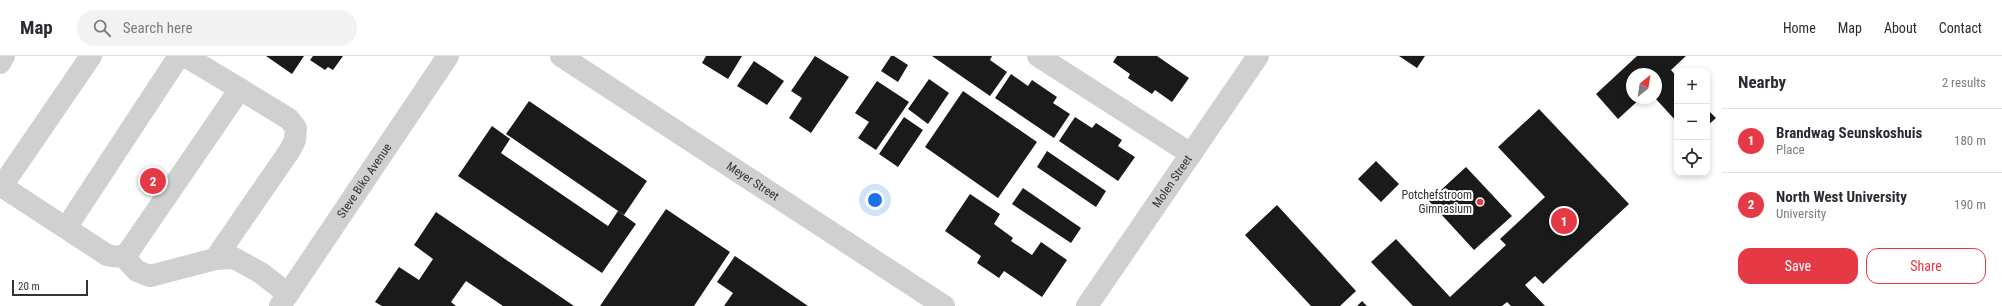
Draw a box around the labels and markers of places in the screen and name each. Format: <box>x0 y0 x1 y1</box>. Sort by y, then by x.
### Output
pin: 2 <box>140 166 166 196</box>
place label: Potchefstroom Gimnasium <box>1401 188 1472 216</box>
marker: Potchefstroom Gimnasium <box>1475 197 1485 207</box>
pin: 1 <box>1551 206 1577 236</box>

